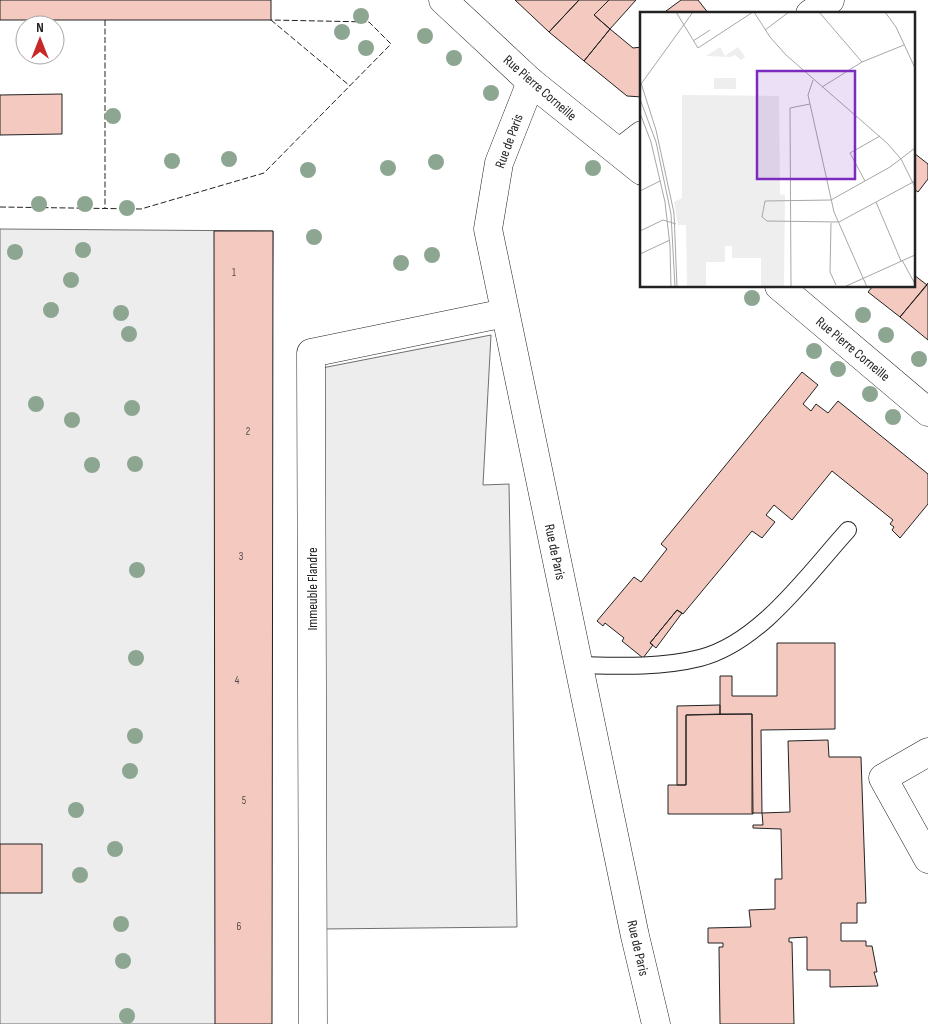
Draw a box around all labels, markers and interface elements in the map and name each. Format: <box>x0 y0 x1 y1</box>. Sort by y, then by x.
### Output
inset map <box>640 12 916 288</box>
north arrow <box>15 15 65 65</box>
text: N <box>36 19 44 36</box>
street label: Rue Pierre Corneille <box>500 52 580 124</box>
street label: Rue de Paris <box>491 111 527 171</box>
house number: 1 <box>232 266 236 279</box>
street label: Rue Pierre Corneille <box>812 313 894 385</box>
house number: 2 <box>246 425 251 438</box>
street label: Rue de Paris <box>541 523 569 581</box>
street label: Immeuble Flandre <box>304 547 321 631</box>
house number: 3 <box>239 550 244 563</box>
house number: 4 <box>235 674 240 687</box>
house number: 5 <box>242 794 246 807</box>
street label: Rue de Paris <box>623 918 653 978</box>
house number: 6 <box>237 920 242 933</box>

